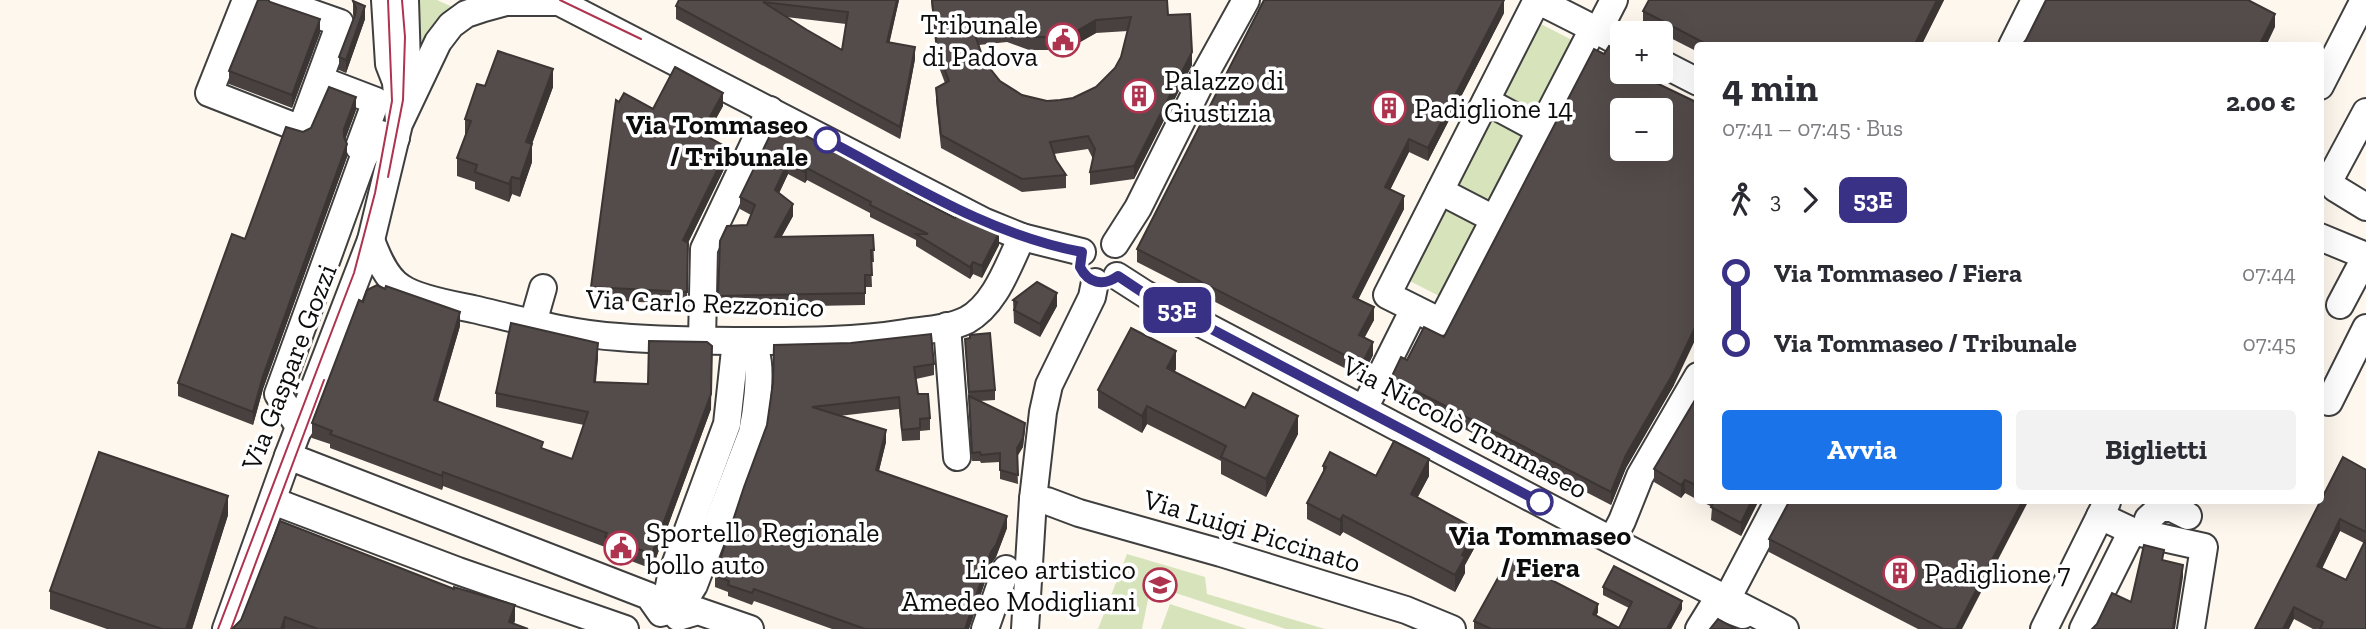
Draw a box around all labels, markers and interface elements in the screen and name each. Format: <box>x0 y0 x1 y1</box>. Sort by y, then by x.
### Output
place label: Tribunale di Padova <box>921 8 1038 73</box>
public building icon: Tribunale di Padova <box>1044 21 1082 59</box>
map controls <box>1610 21 1673 161</box>
button: + <box>1610 21 1673 84</box>
place label: Palazzo di Giustizia <box>1164 64 1284 129</box>
text: 4 min <box>1722 65 1818 111</box>
building icon: Palazzo di Giustizia <box>1120 77 1158 115</box>
text: 2.00 € <box>2226 86 2296 118</box>
building icon: Padiglione 14 <box>1370 89 1408 127</box>
place label: Padiglione 14 <box>1414 92 1573 125</box>
button: − <box>1610 98 1673 161</box>
place label: Via Tommaseo / Tribunale <box>626 108 808 173</box>
text: 07:41 – 07:45 · Bus <box>1722 114 1903 142</box>
marker: Via Tommaseo / Tribunale <box>814 127 840 153</box>
icon: walk <box>1722 181 1760 219</box>
icon: forward <box>1791 181 1829 219</box>
text: 53E <box>1853 185 1893 214</box>
text: 3 <box>1770 186 1781 214</box>
text: Via Tommaseo / Fiera <box>1774 257 2022 289</box>
street label: Via Gaspare Gozzi <box>234 259 344 476</box>
text: 07:44 <box>2242 259 2296 287</box>
street label: Via Carlo Rezzonico <box>584 282 825 324</box>
line badge: 53E <box>1137 287 1217 333</box>
text: 53E <box>1157 295 1197 324</box>
text: Via Tommaseo / Tribunale <box>1774 327 2077 359</box>
text: 07:45 <box>2243 329 2296 357</box>
street label: Via Niccolò Tommaseo <box>1336 348 1593 506</box>
button: Avvia <box>1722 410 2002 490</box>
button: Biglietti <box>2016 410 2296 490</box>
street label: Via Luigi Piccinato <box>1138 482 1365 580</box>
marker: Via Tommaseo / Fiera <box>1527 489 1553 515</box>
place label: Sportello Regionale bollo auto <box>645 516 879 581</box>
place label: Via Tommaseo / Fiera <box>1449 519 1631 584</box>
public building icon: Sportello Regionale bollo auto <box>602 529 640 567</box>
place label: Liceo artistico Amedeo Modigliani <box>902 553 1136 618</box>
building icon: Padiglione 7 <box>1881 554 1919 592</box>
place label: Padiglione 7 <box>1924 557 2070 590</box>
school or university icon: Liceo artistico Amedeo Modigliani <box>1141 566 1179 604</box>

